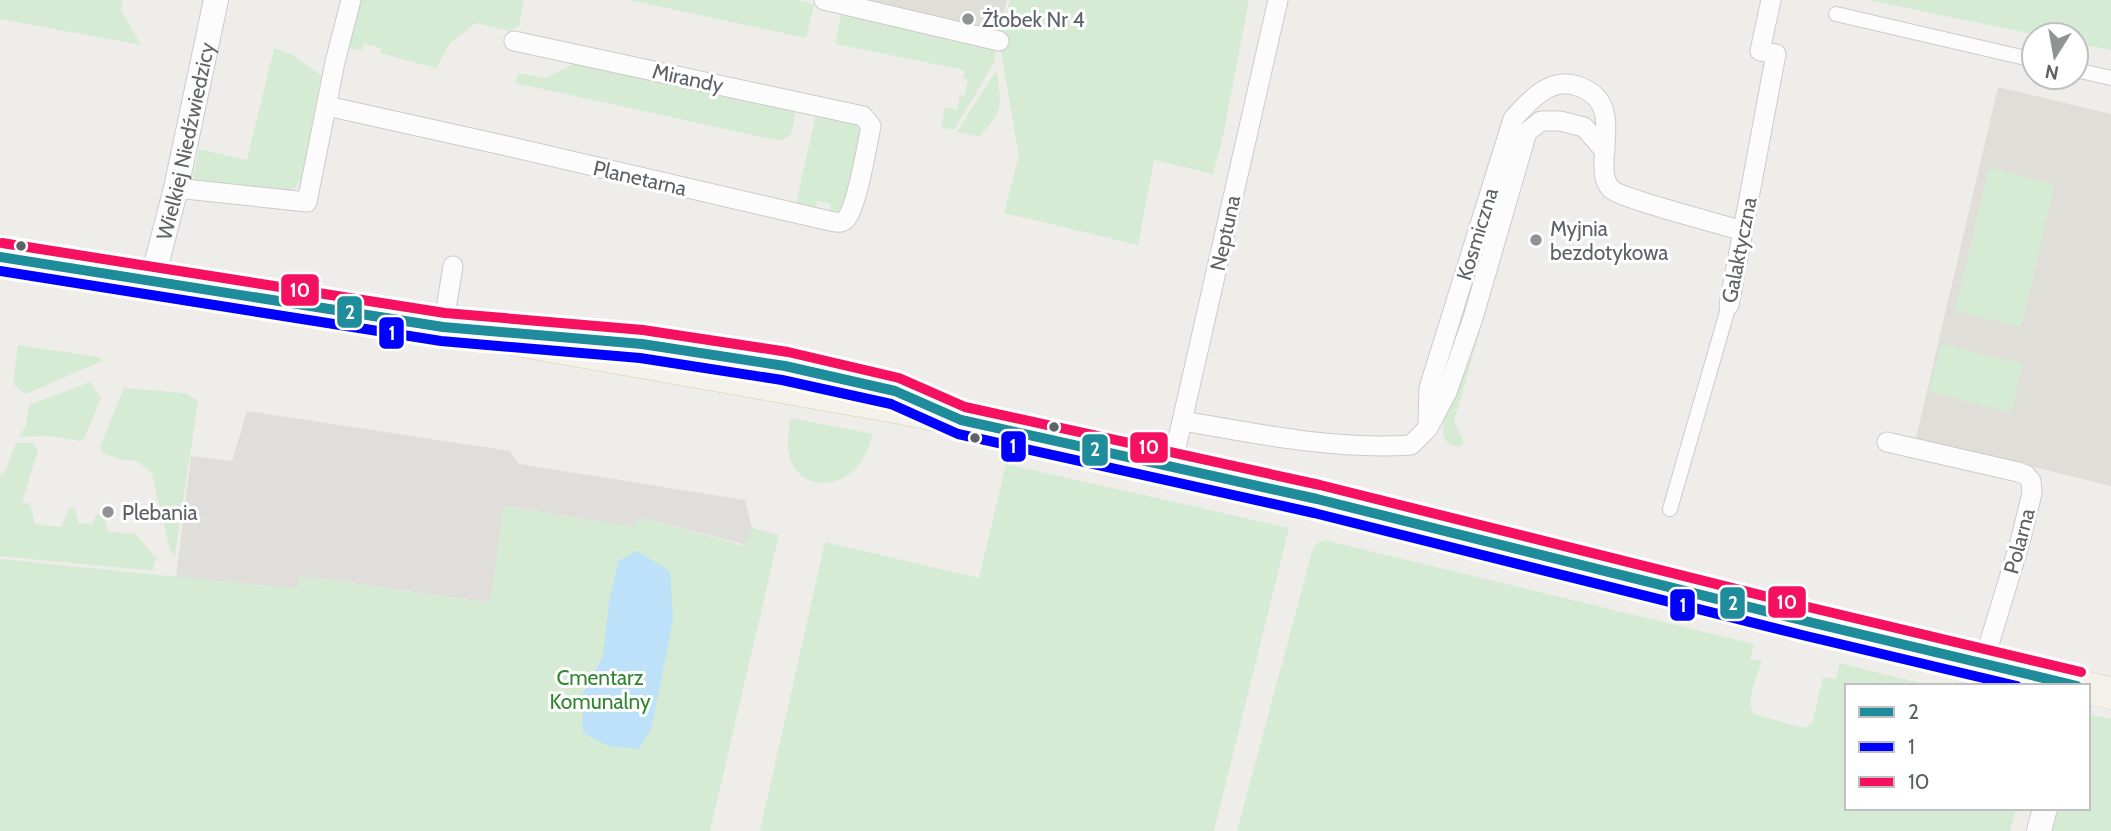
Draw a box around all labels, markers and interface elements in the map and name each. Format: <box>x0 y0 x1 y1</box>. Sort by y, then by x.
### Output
place label: Żłobek Nr 4 <box>982 7 1085 32</box>
marker: Żłobek Nr 4 <box>960 11 976 27</box>
north arrow <box>2020 21 2090 91</box>
street label: Wielkiej Niedźwiedzicy <box>151 39 219 242</box>
street label: Mirandy <box>650 58 726 98</box>
text: N <box>2043 60 2061 85</box>
street label: Planetarna <box>591 155 689 201</box>
street label: Kosmiczna <box>1451 185 1503 283</box>
street label: Neptuna <box>1205 193 1245 273</box>
street label: Galaktyczna <box>1716 195 1762 305</box>
place label: Myjnia bezdotykowa <box>1550 216 1668 265</box>
marker: Myjnia bezdotykowa <box>1528 232 1544 248</box>
unlabelled marker <box>14 239 28 253</box>
line badge: 10 <box>280 273 320 307</box>
text: 10 <box>290 279 310 302</box>
line badge: 2 <box>336 295 363 329</box>
text: 2 <box>345 301 355 324</box>
line badge: 1 <box>378 316 405 350</box>
text: 1 <box>388 322 396 345</box>
unlabelled marker <box>1047 420 1061 434</box>
line badge: 1 <box>1000 430 1027 463</box>
unlabelled marker <box>968 431 982 445</box>
line badge: 10 <box>1129 431 1169 464</box>
line badge: 2 <box>1081 433 1109 467</box>
text: 1 <box>1009 435 1017 458</box>
text: 10 <box>1139 436 1159 459</box>
text: 2 <box>1090 438 1100 461</box>
place label: Plebania <box>122 500 198 525</box>
marker: Plebania <box>100 504 116 520</box>
street label: Polarna <box>1998 506 2040 576</box>
line badge: 10 <box>1767 585 1807 619</box>
line badge: 2 <box>1719 586 1746 620</box>
line badge: 1 <box>1669 588 1696 622</box>
text: 10 <box>1777 591 1797 614</box>
text: 2 <box>1728 592 1738 615</box>
text: 1 <box>1679 594 1687 617</box>
park label: Cmentarz Komunalny <box>550 665 651 714</box>
legend <box>1845 684 2090 810</box>
text: 2 <box>1908 699 1919 724</box>
text: 1 <box>1908 734 1915 759</box>
text: 10 <box>1908 769 1930 794</box>

